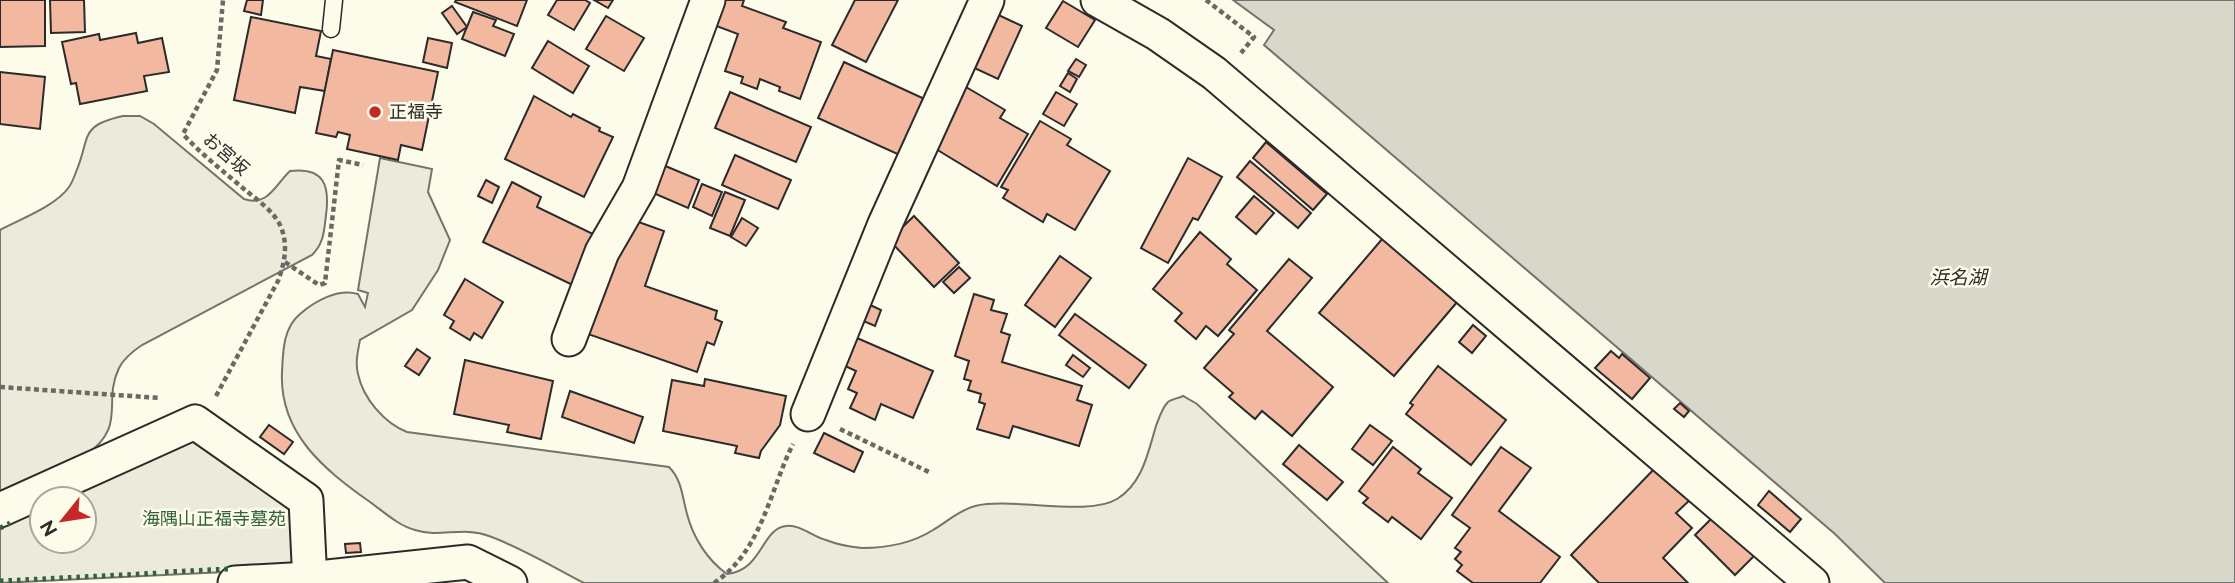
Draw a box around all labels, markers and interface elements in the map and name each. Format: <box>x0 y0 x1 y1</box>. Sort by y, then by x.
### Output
place label: 正福寺 <box>389 101 443 122</box>
marker: 正福寺 <box>367 104 383 120</box>
street label: お宮坂 <box>199 128 254 179</box>
water label: 浜名湖 <box>1929 266 1989 288</box>
north arrow <box>28 485 98 555</box>
park label: 海隅山正福寺墓苑 <box>142 508 286 529</box>
text: N <box>35 517 61 540</box>

